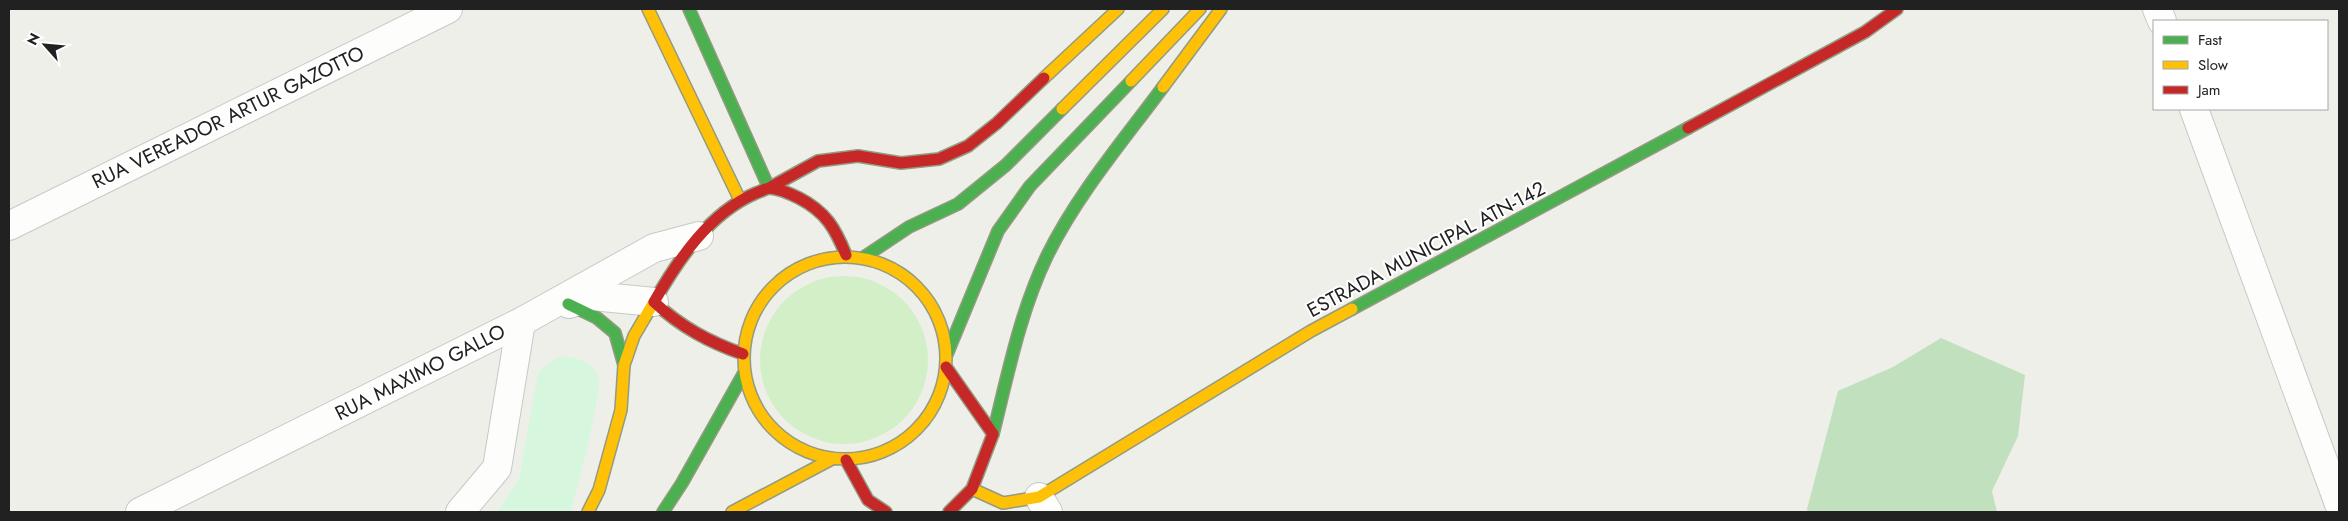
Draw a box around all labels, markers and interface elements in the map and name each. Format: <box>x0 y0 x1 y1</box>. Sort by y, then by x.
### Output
north arrow <box>20 20 70 70</box>
legend <box>2153 20 2328 110</box>
text: Fast <box>2198 29 2222 51</box>
text: N <box>22 30 45 49</box>
street label: RUA VEREADOR ARTUR GAZOTTO <box>87 39 369 196</box>
text: Slow <box>2198 54 2229 76</box>
text: Jam <box>2196 79 2221 101</box>
street label: ESTRADA MUNICIPAL ATN-142 <box>1302 174 1551 325</box>
street label: RUA MAXIMO GALLO <box>330 317 510 428</box>

